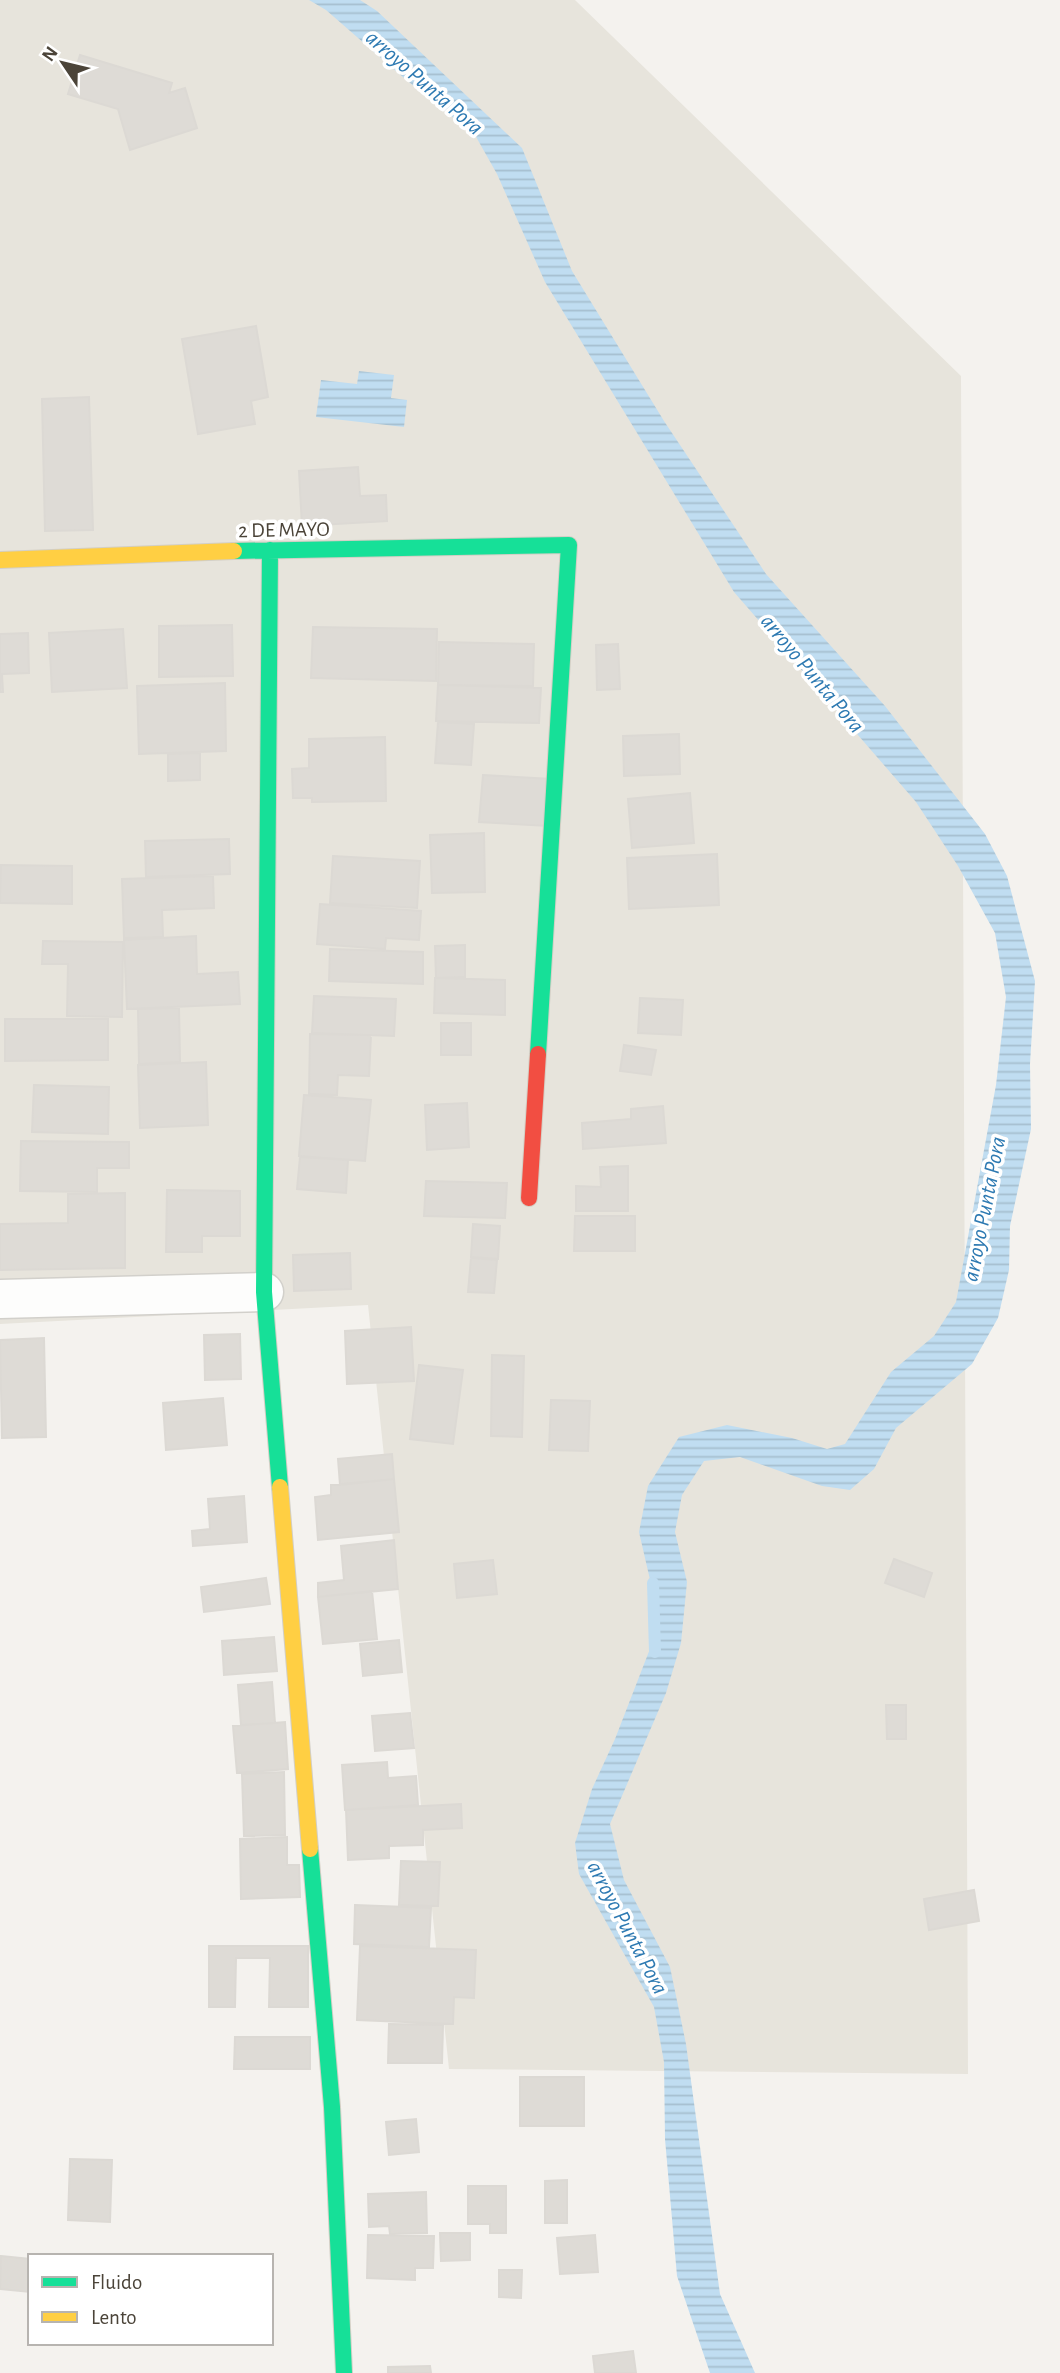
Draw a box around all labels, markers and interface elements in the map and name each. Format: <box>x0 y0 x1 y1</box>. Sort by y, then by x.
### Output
water label: arroyo Punta Pora <box>361 26 487 140</box>
north arrow <box>28 28 98 98</box>
text: N <box>39 43 62 65</box>
street label: 2 DE MAYO <box>238 519 330 541</box>
water label: arroyo Punta Pora <box>756 610 868 738</box>
water label: arroyo Punta Pora <box>960 1135 1010 1283</box>
water label: arroyo Punta Pora <box>582 1858 672 1998</box>
legend <box>28 2254 273 2345</box>
text: Fluido <box>91 2272 142 2293</box>
text: Lento <box>91 2307 137 2328</box>

